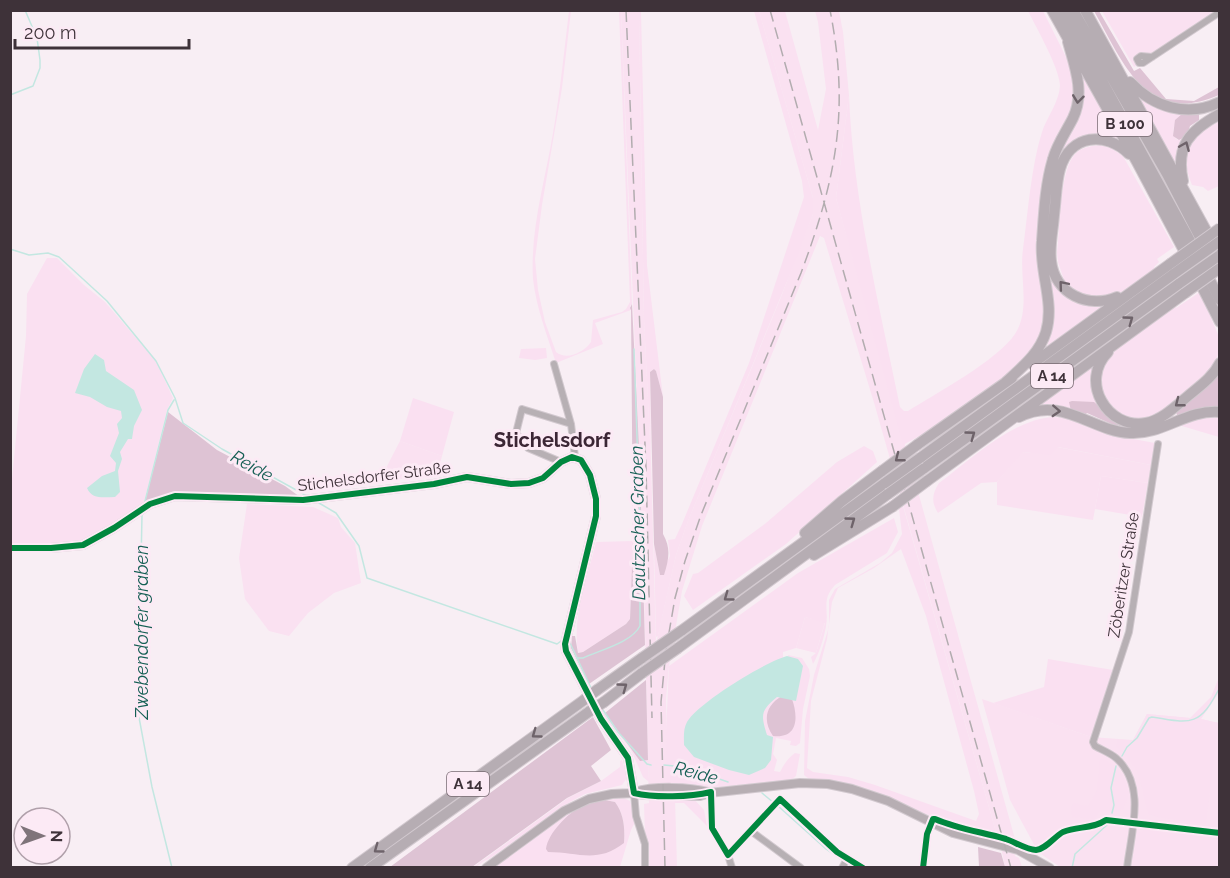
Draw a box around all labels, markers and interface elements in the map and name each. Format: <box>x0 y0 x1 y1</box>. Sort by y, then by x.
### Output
scale bar <box>15 12 189 50</box>
text: 200 m <box>24 22 77 43</box>
one-way arrow <box>1072 95 1084 104</box>
road number: B 100 <box>1098 112 1152 136</box>
one-way arrow <box>1178 141 1190 152</box>
one-way arrow <box>1059 281 1070 292</box>
one-way arrow <box>1122 317 1133 328</box>
road number: A 14 <box>1031 364 1073 388</box>
one-way arrow <box>1174 396 1185 407</box>
one-way arrow <box>1051 405 1060 418</box>
district label: Stichelsdorf <box>494 428 611 452</box>
one-way arrow <box>964 431 975 442</box>
water label: Reide <box>228 445 277 486</box>
water label: Dautzscher Graben <box>626 445 649 601</box>
one-way arrow <box>895 451 906 462</box>
street label: Stichelsdorfer Straße <box>296 458 452 495</box>
street label: Zöberitzer Straße <box>1104 511 1143 639</box>
one-way arrow <box>844 517 855 528</box>
water label: Zwebendorfer graben <box>131 545 152 720</box>
one-way arrow <box>723 589 734 600</box>
one-way arrow <box>617 684 628 695</box>
one-way arrow <box>532 727 543 738</box>
water label: Reide <box>672 757 721 789</box>
road number: A 14 <box>447 772 489 796</box>
north arrow <box>12 806 72 866</box>
text: N <box>47 830 66 843</box>
one-way arrow <box>374 841 385 852</box>

